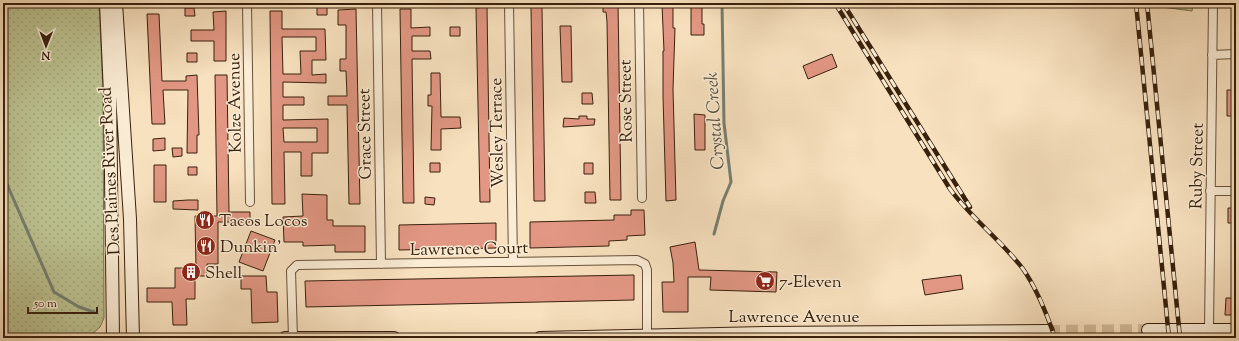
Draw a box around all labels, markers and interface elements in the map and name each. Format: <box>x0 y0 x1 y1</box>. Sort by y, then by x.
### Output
north arrow <box>26 26 66 66</box>
text: N <box>41 47 51 63</box>
street label: Kolze Avenue <box>223 53 249 153</box>
street label: Rose Street <box>614 59 640 143</box>
water label: Crystal Creek <box>700 71 732 170</box>
street label: Wesley Terrace <box>485 77 511 188</box>
street label: Des Plaines River Road <box>95 86 127 256</box>
street label: Grace Street <box>353 88 379 180</box>
street label: Ruby Street <box>1185 123 1211 209</box>
restaurant icon: Tacos Locos <box>194 209 216 231</box>
place label: Tacos Locos <box>219 210 308 234</box>
restaurant icon: Dunkin' <box>195 235 217 257</box>
place label: Dunkin' <box>220 236 281 260</box>
street label: Lawrence Court <box>410 237 529 263</box>
building icon: Shell <box>180 261 202 283</box>
place label: Shell <box>205 262 243 286</box>
supermarket icon: 7-Eleven <box>754 270 776 292</box>
place label: 7-Eleven <box>779 271 842 295</box>
scale bar <box>28 289 97 315</box>
text: 50 m <box>33 295 57 313</box>
street label: Lawrence Avenue <box>729 306 859 330</box>

